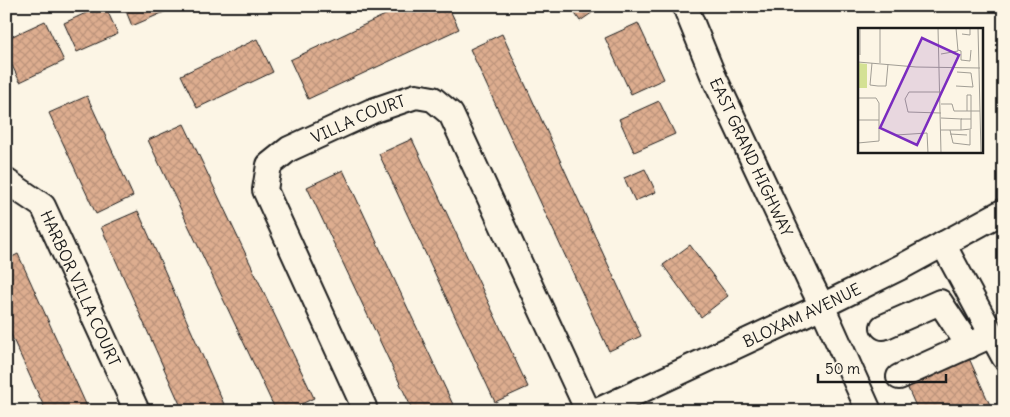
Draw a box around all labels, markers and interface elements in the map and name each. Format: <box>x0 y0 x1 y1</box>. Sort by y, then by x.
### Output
inset map <box>858 28 982 152</box>
street label: EAST GRAND HIGHWAY <box>706 74 797 240</box>
street label: VILLA COURT <box>308 90 408 148</box>
street label: HARBOR VILLA COURT <box>36 207 125 369</box>
street label: BLOXAM AVENUE <box>739 278 864 352</box>
scale bar <box>818 352 945 384</box>
text: 50 m <box>825 359 860 378</box>

